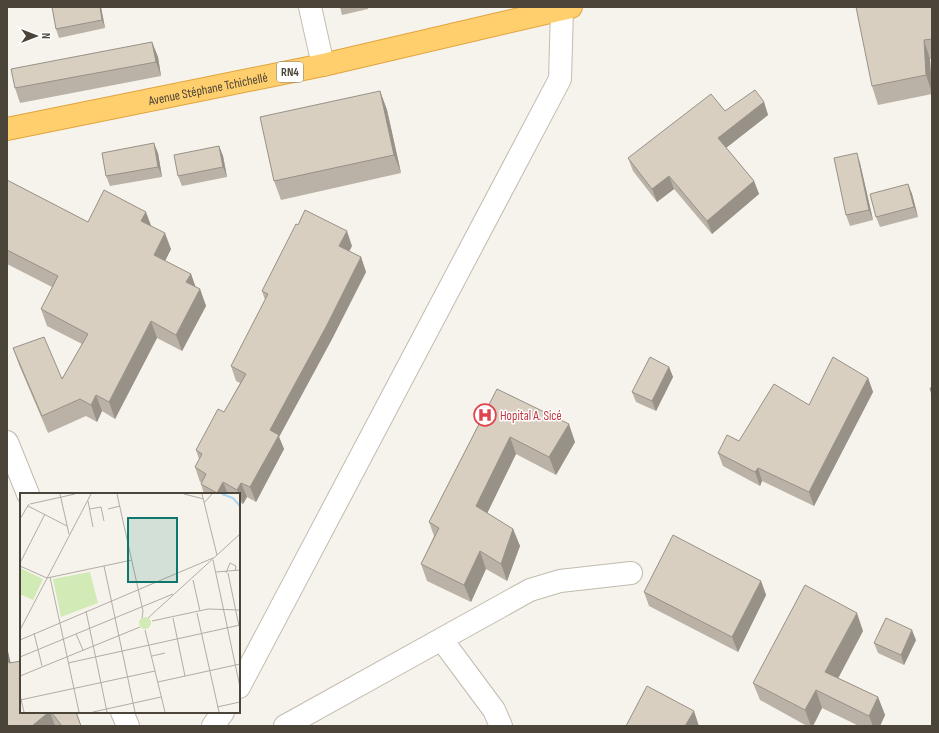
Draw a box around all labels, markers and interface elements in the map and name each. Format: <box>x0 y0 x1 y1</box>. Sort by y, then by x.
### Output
north arrow <box>16 16 56 56</box>
text: N <box>39 33 52 39</box>
road number: RN4 <box>277 62 303 82</box>
street label: Avenue Stéphane Tchichellé <box>146 69 269 109</box>
hospital icon: Hopital A. Sicé <box>472 402 498 428</box>
place label: Hopital A. Sicé <box>500 408 562 424</box>
inset map <box>20 493 240 713</box>

